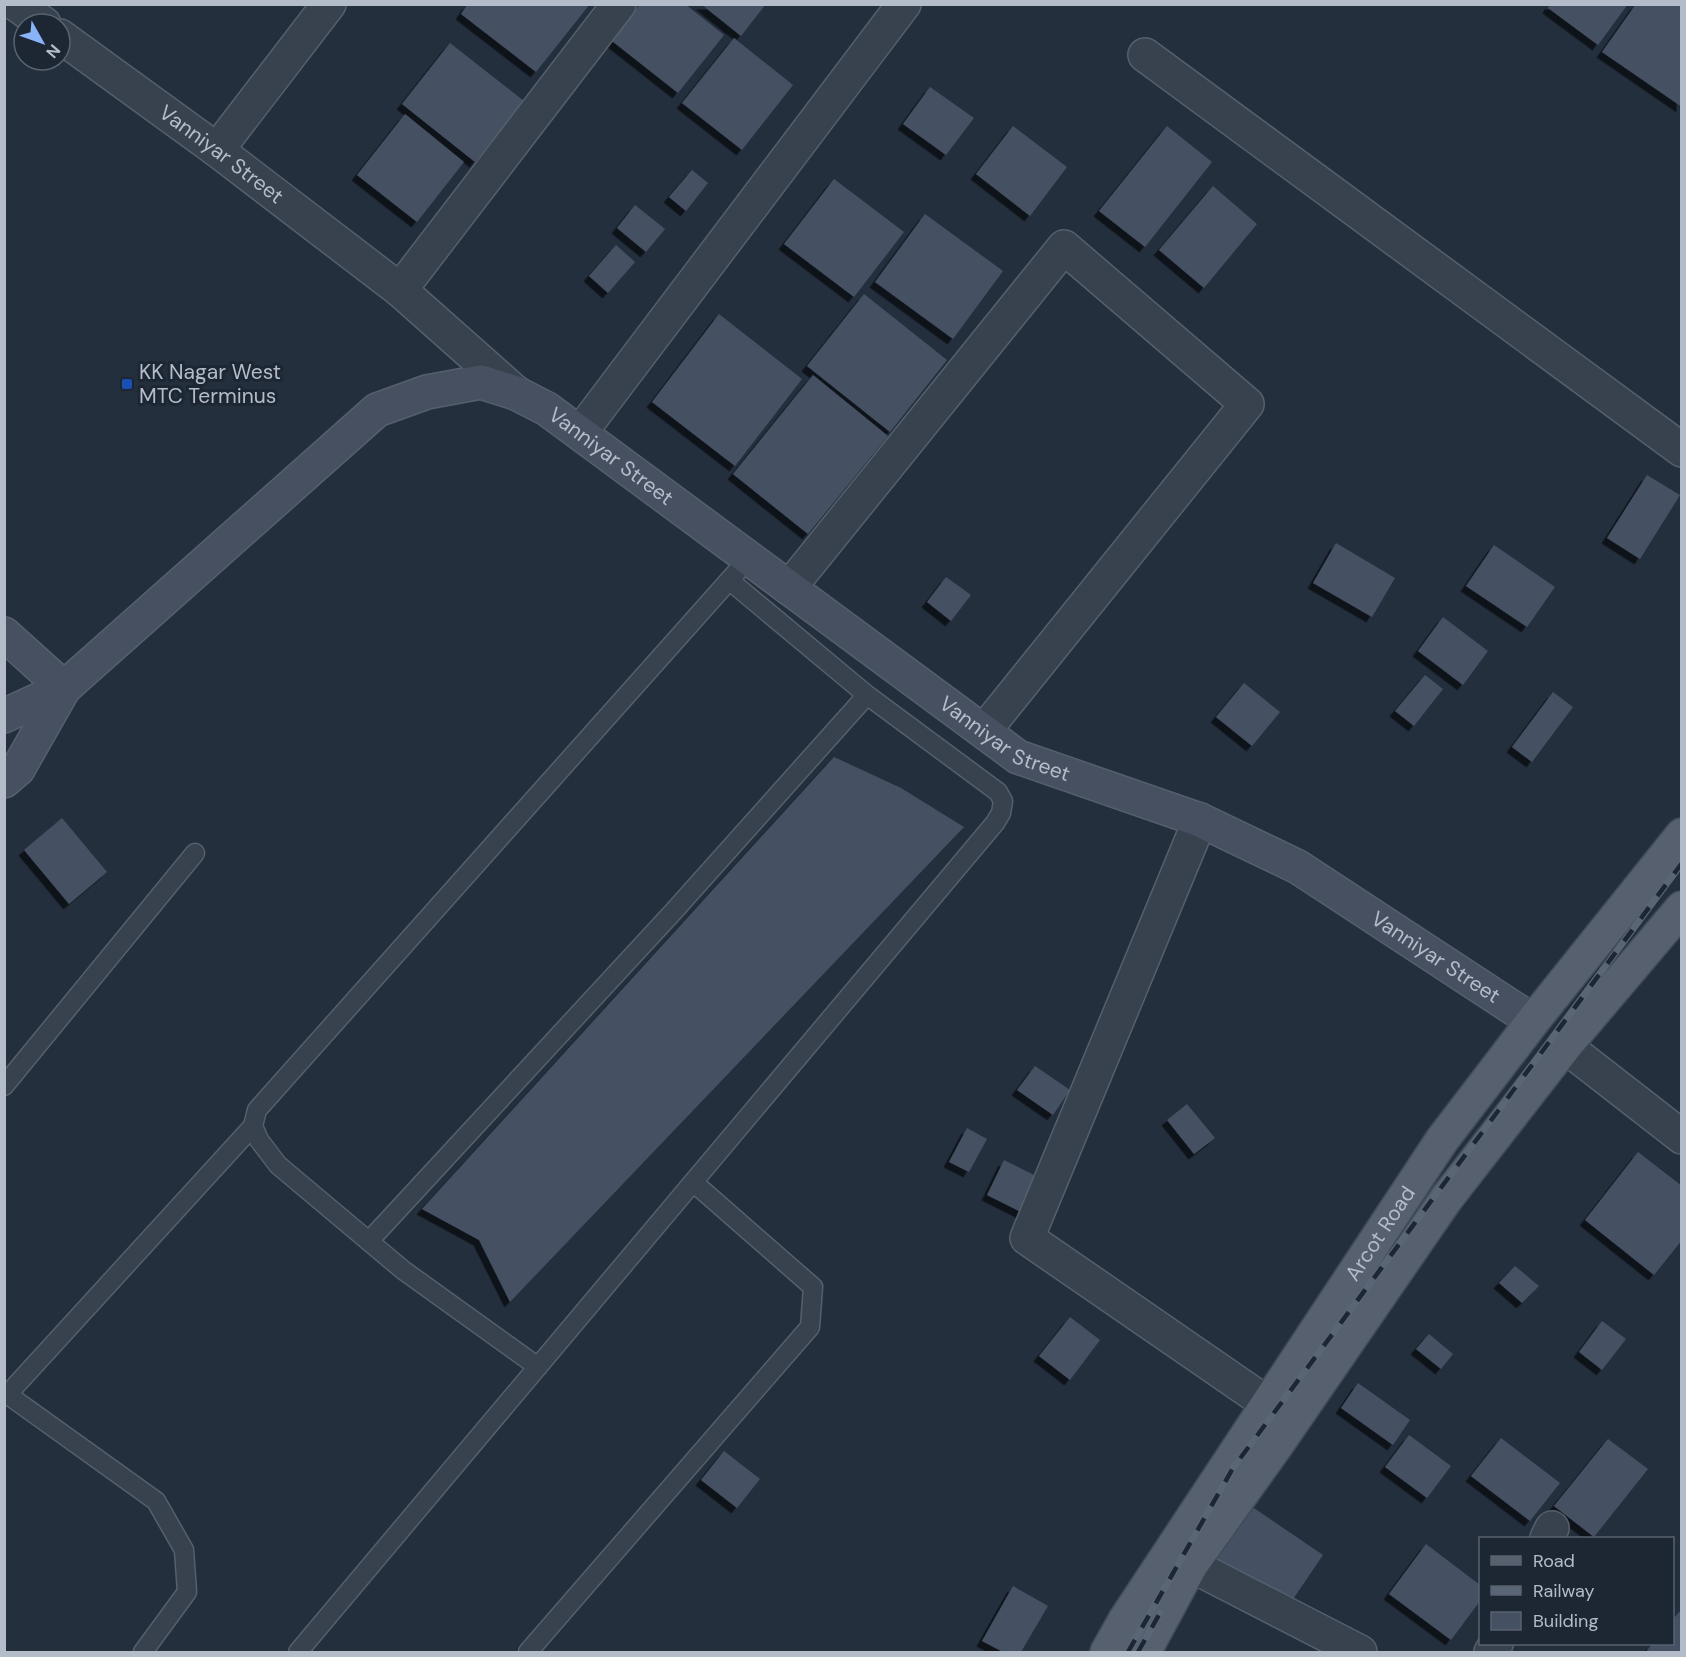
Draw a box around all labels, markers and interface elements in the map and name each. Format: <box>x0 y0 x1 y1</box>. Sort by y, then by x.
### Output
north arrow <box>12 12 72 72</box>
text: N <box>41 40 65 63</box>
street label: Vanniyar Street <box>153 98 289 210</box>
place label: KK Nagar West MTC Terminus <box>139 358 281 410</box>
marker: KK Nagar West MTC Terminus <box>120 377 134 391</box>
street label: Vanniyar Street <box>543 401 679 512</box>
street label: Vanniyar Street <box>934 690 1074 788</box>
street label: Vanniyar Street <box>1366 905 1506 1010</box>
street label: Arcot Road <box>1339 1181 1422 1286</box>
legend <box>1479 1537 1674 1645</box>
text: Road <box>1533 1549 1575 1573</box>
text: Railway <box>1533 1579 1595 1603</box>
text: Building <box>1533 1609 1598 1633</box>

